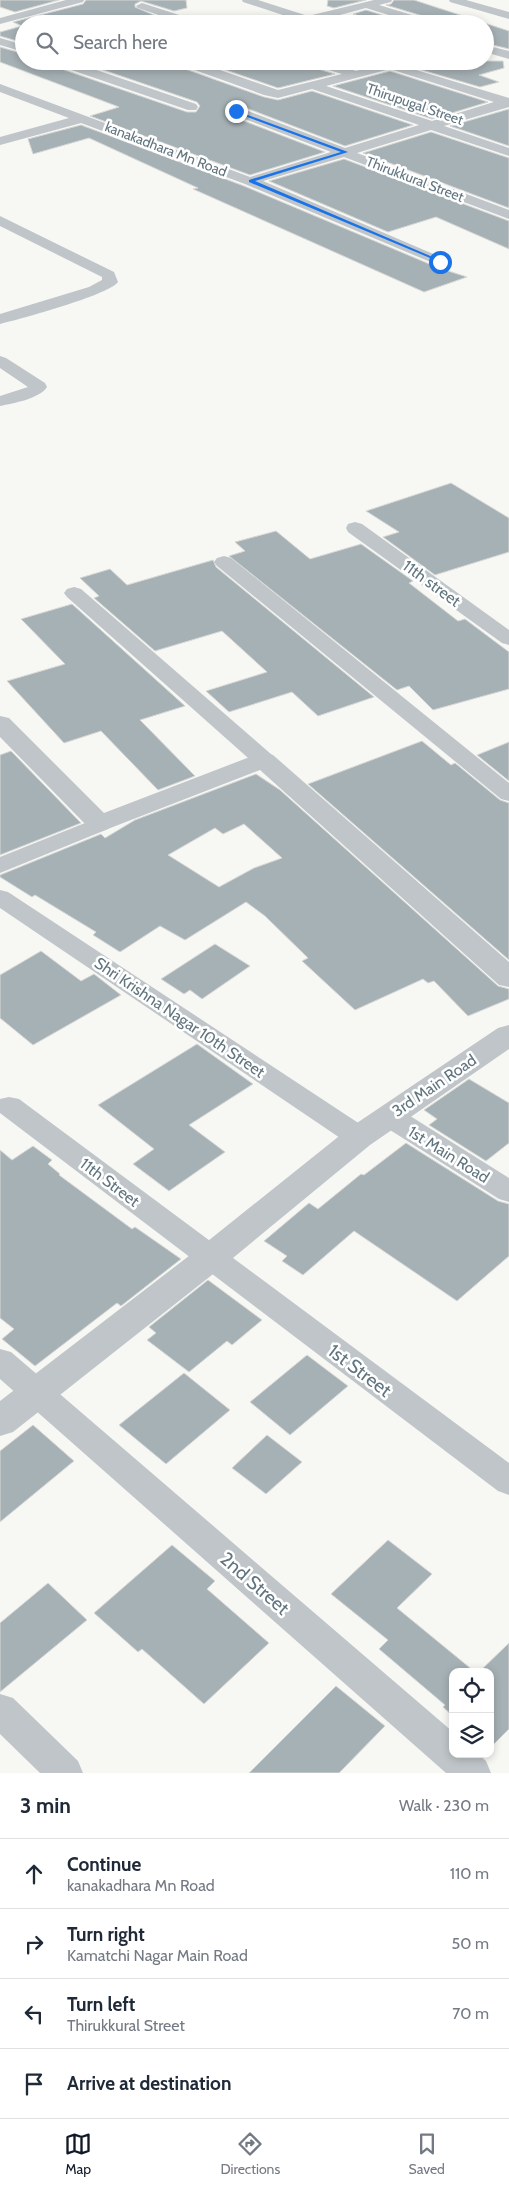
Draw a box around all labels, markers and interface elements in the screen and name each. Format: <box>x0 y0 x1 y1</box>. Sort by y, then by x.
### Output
search box <box>15 15 494 70</box>
icon: search <box>33 29 61 57</box>
text: Search here <box>73 31 167 54</box>
street label: Thirupugal Street <box>364 79 466 129</box>
route end <box>225 100 248 123</box>
street label: kanakadhara Mn Road <box>102 117 230 181</box>
street label: Thirukkural Street <box>364 152 467 206</box>
route start <box>429 251 452 274</box>
street label: 11th street <box>399 556 465 611</box>
street label: Shri Krishna Nagar 10th Street <box>91 953 269 1082</box>
street label: 3rd Main Road <box>389 1050 480 1120</box>
street label: 1st Main Road <box>405 1122 493 1187</box>
street label: 11th Street <box>76 1154 144 1211</box>
street label: 1st Street <box>323 1339 396 1402</box>
street label: 2nd Street <box>215 1547 294 1620</box>
map controls <box>449 1668 494 1758</box>
button: locate <box>449 1668 494 1713</box>
button: layers <box>449 1713 494 1758</box>
text: 3 min <box>20 1793 71 1818</box>
text: Walk · 230 m <box>399 1796 489 1815</box>
text: Continue <box>67 1853 141 1876</box>
icon: ahead <box>20 1860 48 1888</box>
text: 110 m <box>450 1864 489 1883</box>
text: kanakadhara Mn Road <box>67 1876 215 1895</box>
text: Turn right <box>67 1923 145 1946</box>
icon: right <box>20 1930 48 1958</box>
text: 50 m <box>452 1934 489 1953</box>
text: Kamatchi Nagar Main Road <box>67 1946 248 1965</box>
text: Turn left <box>67 1993 135 2016</box>
icon: left <box>20 2000 48 2028</box>
text: 70 m <box>452 2004 489 2023</box>
text: Thirukkural Street <box>67 2016 185 2035</box>
icon: arrive <box>20 2070 48 2098</box>
text: Arrive at destination <box>67 2072 231 2095</box>
tab: Map <box>64 2130 92 2178</box>
tab: Directions <box>220 2130 280 2178</box>
tab: Saved <box>408 2130 445 2178</box>

